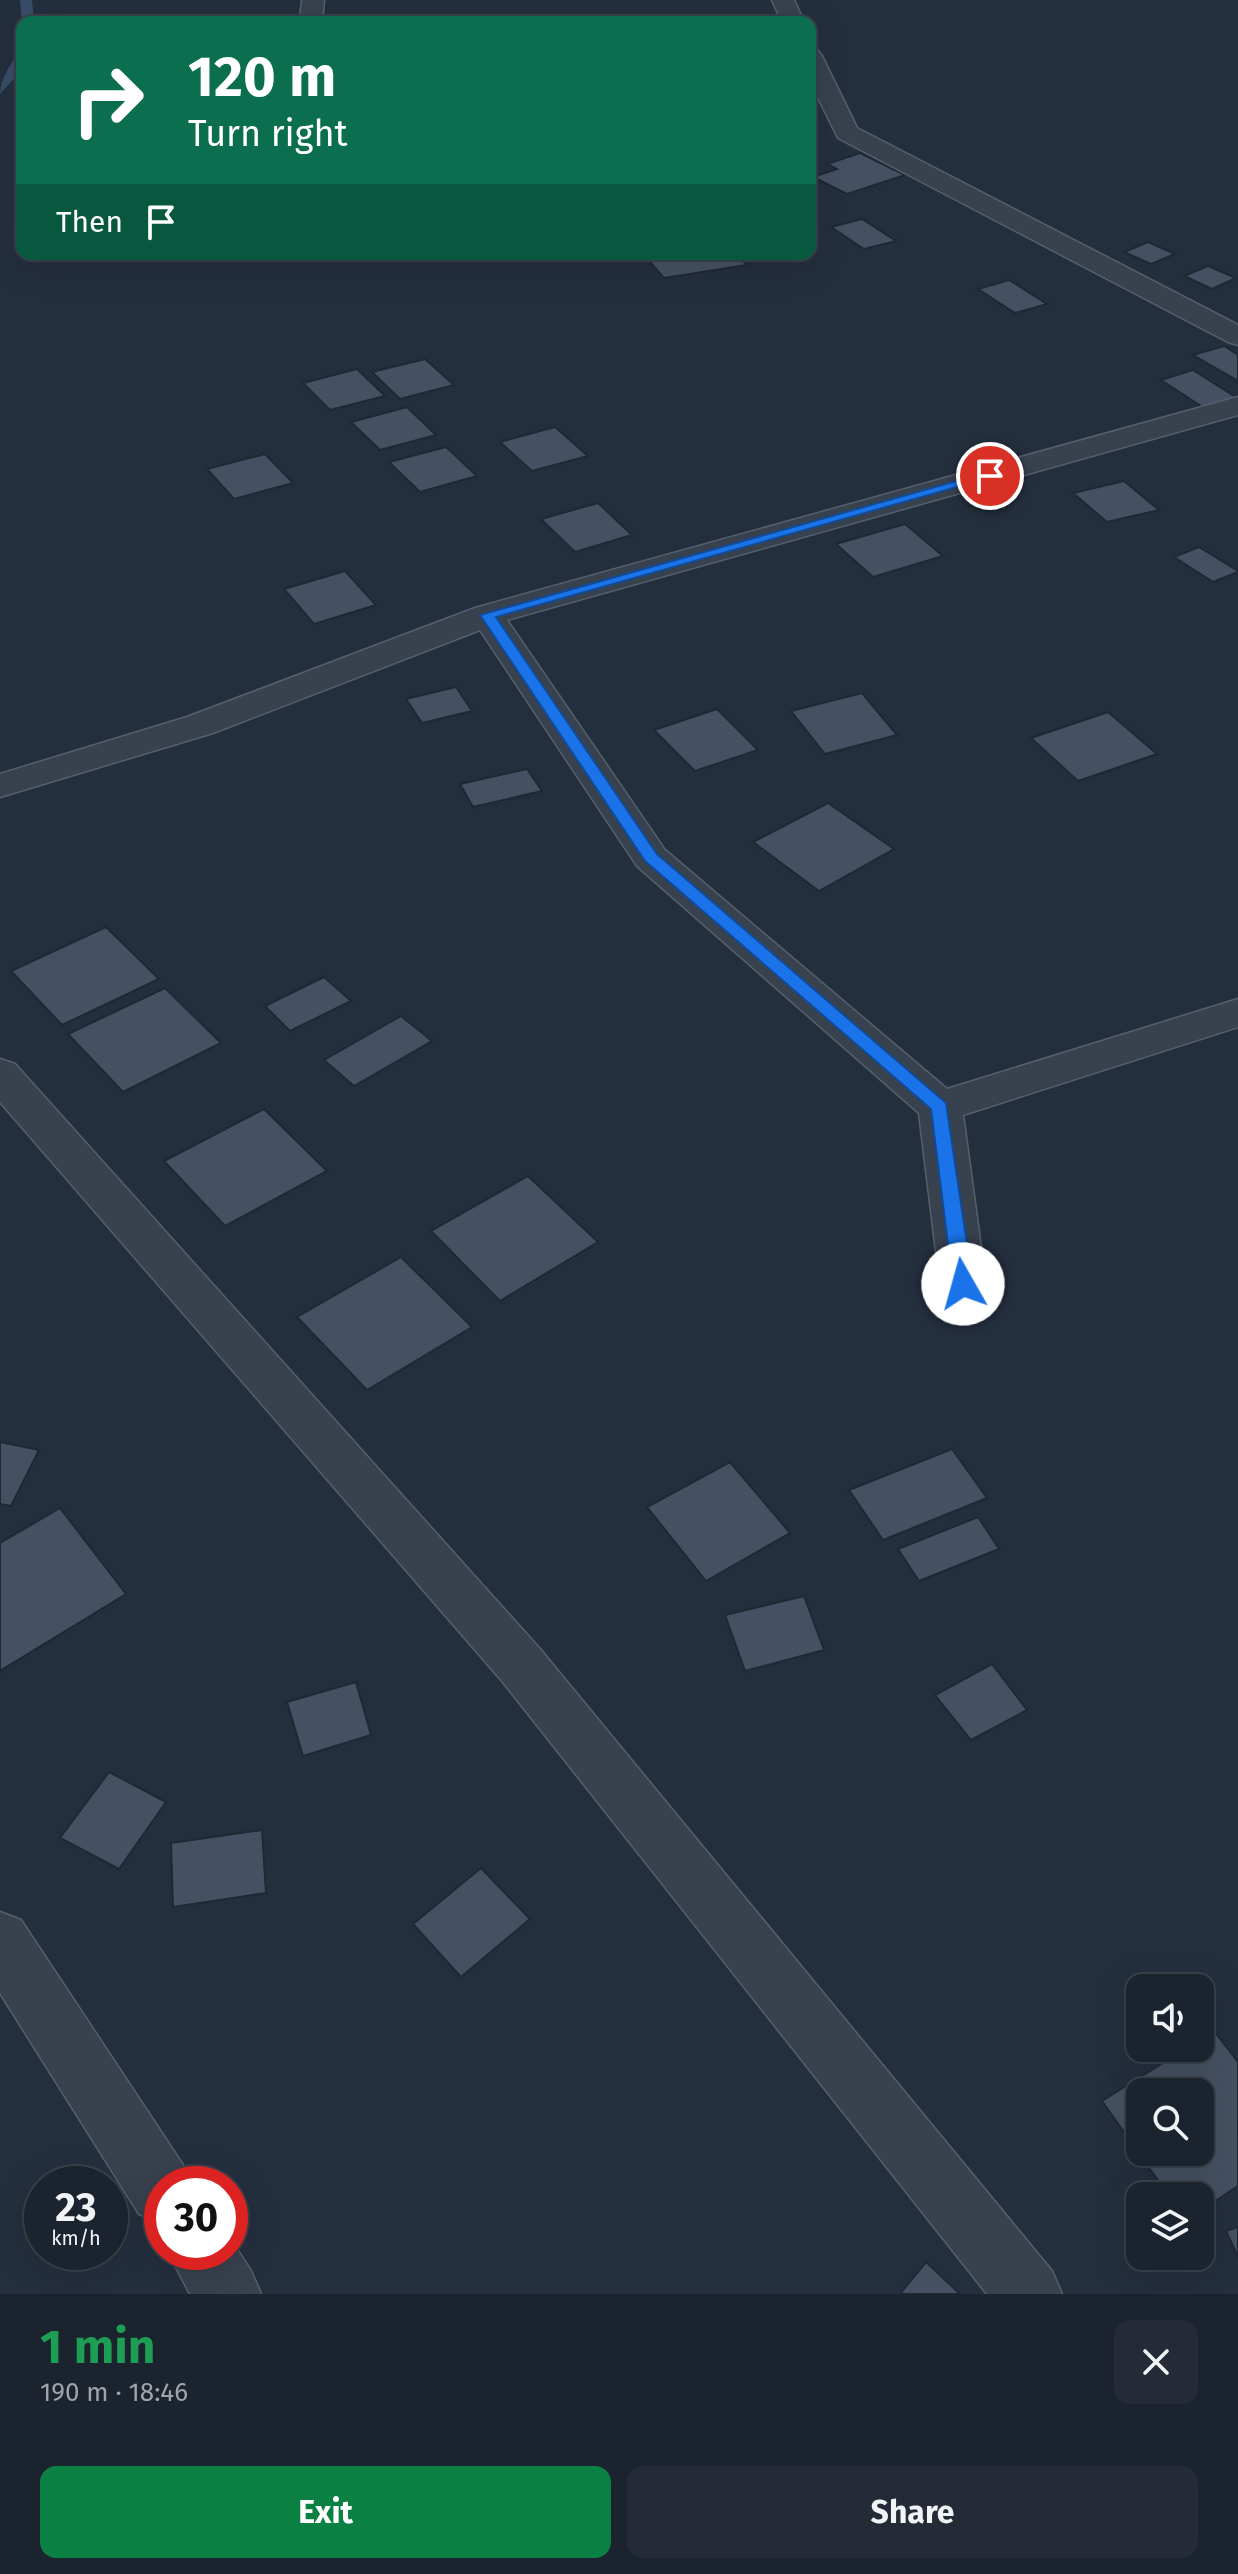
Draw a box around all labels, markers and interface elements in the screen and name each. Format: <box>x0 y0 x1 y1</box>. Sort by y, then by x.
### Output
text: 120 m <box>188 44 336 111</box>
icon: right <box>56 48 160 152</box>
text: Turn right <box>188 112 348 156</box>
icon: arrive <box>139 200 183 244</box>
text: Then <box>56 204 123 240</box>
pin <box>956 442 1024 510</box>
icon: arrive <box>968 454 1012 498</box>
position arrow <box>921 1242 1005 1326</box>
map controls <box>1126 1974 1214 2270</box>
button: sound <box>1126 1974 1214 2062</box>
button: search <box>1126 2078 1214 2166</box>
speed limit sign: 30 <box>144 2166 248 2270</box>
button: layers <box>1126 2182 1214 2270</box>
text: 23 <box>55 2184 97 2232</box>
text: km/h <box>51 2226 101 2250</box>
text: 1 min <box>40 2318 155 2376</box>
button: close <box>1114 2320 1198 2404</box>
text: 190 m · 18:46 <box>40 2377 188 2408</box>
button: Exit <box>40 2466 611 2558</box>
button: Share <box>627 2466 1198 2558</box>

